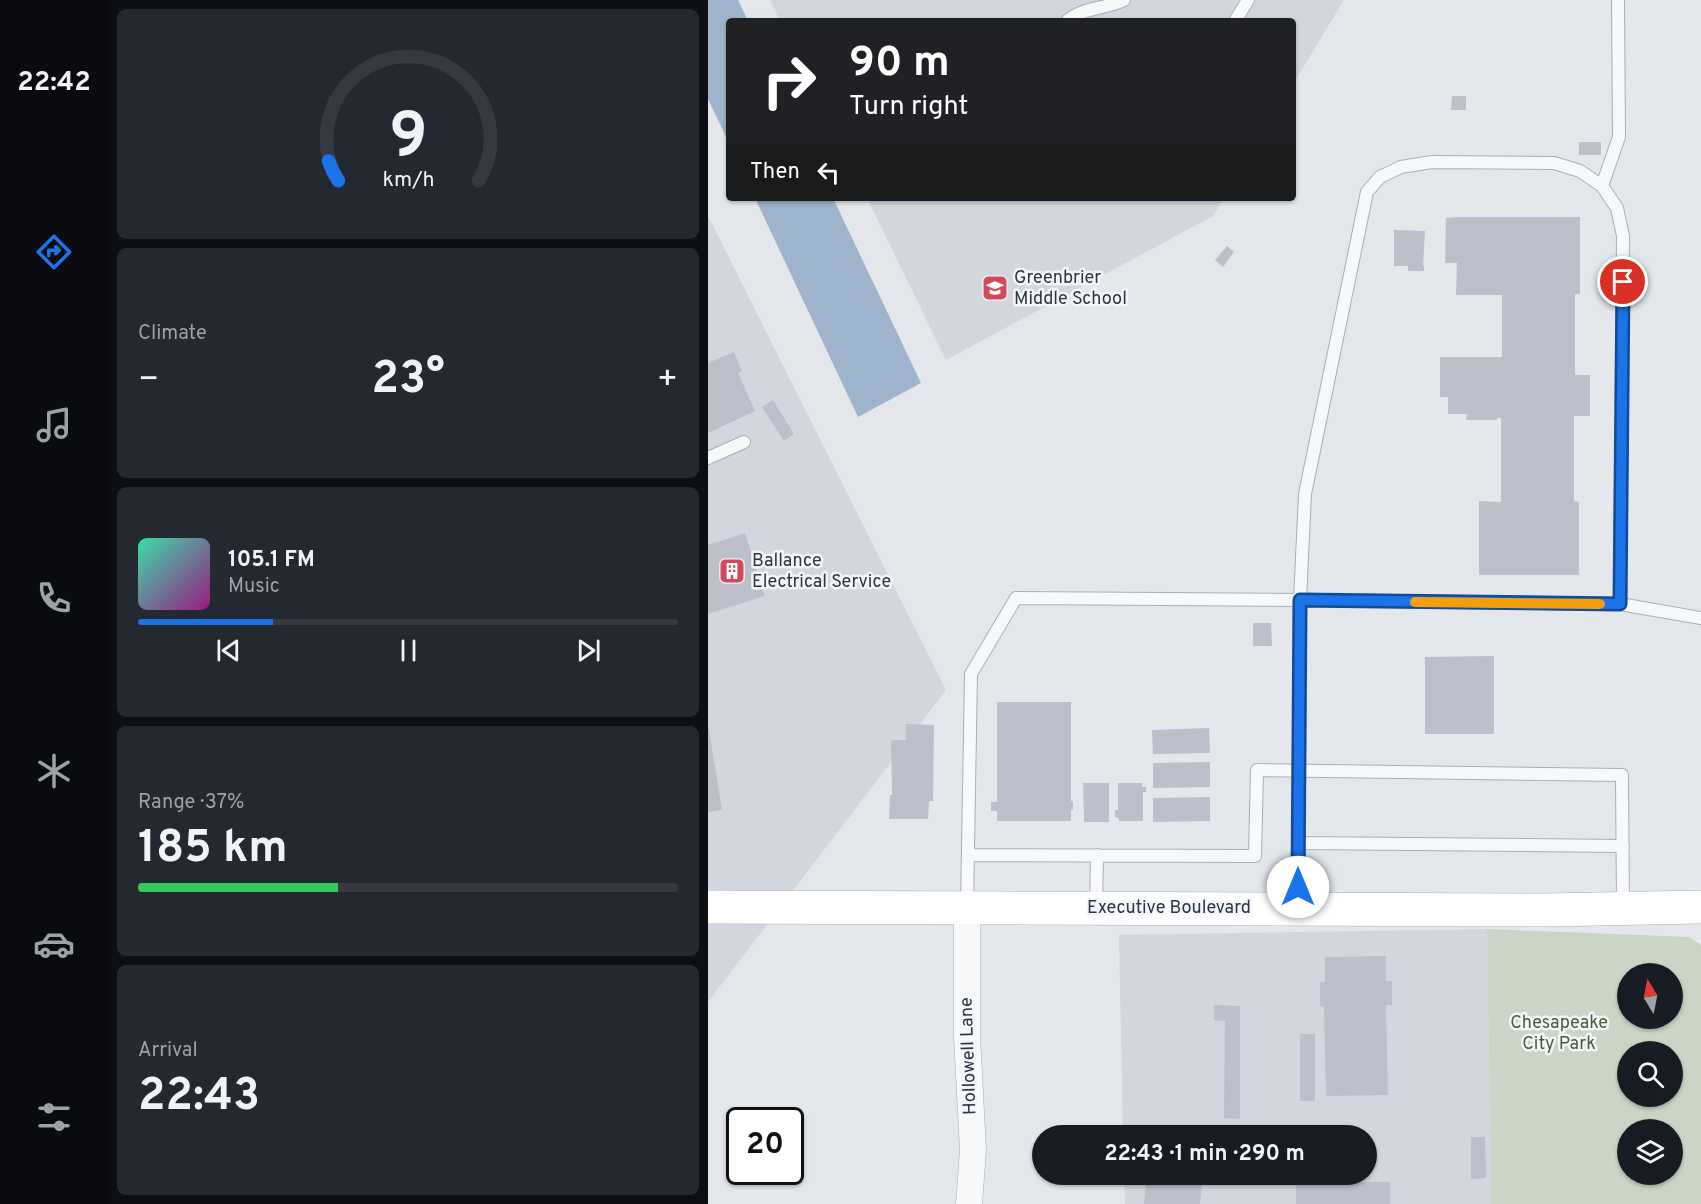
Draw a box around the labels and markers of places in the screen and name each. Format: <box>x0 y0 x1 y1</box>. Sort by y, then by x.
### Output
pin <box>1597 256 1648 307</box>
place label: Greenbrier Middle School <box>1014 267 1127 311</box>
school or university icon: Greenbrier Middle School <box>980 273 1010 303</box>
place label: Ballance Electrical Service <box>752 550 891 594</box>
building icon: Ballance Electrical Service <box>717 556 747 586</box>

